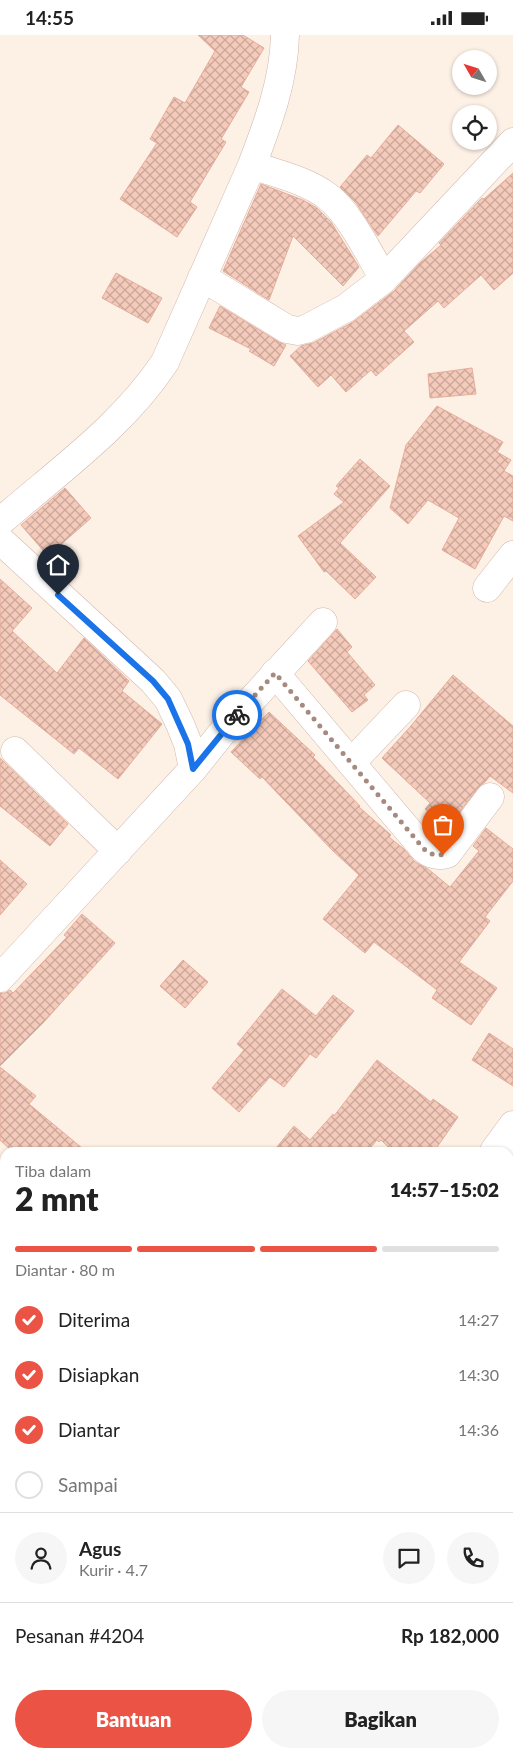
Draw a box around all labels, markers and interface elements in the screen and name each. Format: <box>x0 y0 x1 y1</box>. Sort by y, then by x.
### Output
text: 14:55 <box>25 6 74 29</box>
north arrow <box>452 50 498 95</box>
map controls <box>452 50 497 150</box>
button: locate <box>452 105 497 150</box>
pin <box>37 544 79 595</box>
icon: home <box>44 551 72 579</box>
courier <box>212 690 262 740</box>
icon: bike <box>223 701 251 729</box>
pin <box>422 804 464 855</box>
icon: bag <box>429 811 457 839</box>
text: Tiba dalam <box>15 1161 91 1180</box>
text: 14:57–15:02 <box>390 1178 499 1201</box>
text: 2 mnt <box>15 1179 99 1218</box>
text: Diantar · 80 m <box>15 1260 115 1279</box>
icon: check <box>15 1306 43 1334</box>
text: Diterima <box>58 1308 130 1331</box>
text: 14:27 <box>458 1310 499 1329</box>
icon: check <box>15 1361 43 1389</box>
text: Disiapkan <box>58 1363 139 1386</box>
text: 14:30 <box>458 1365 499 1384</box>
icon: check <box>15 1416 43 1444</box>
text: Diantar <box>58 1418 120 1441</box>
text: 14:36 <box>458 1420 499 1439</box>
text: Sampai <box>58 1473 118 1496</box>
button: person <box>15 1532 67 1584</box>
button: chat <box>383 1532 435 1584</box>
button: phone <box>447 1532 499 1584</box>
text: Agus <box>79 1537 121 1560</box>
text: Kurir · 4.7 <box>79 1560 148 1579</box>
text: Pesanan #4204 <box>15 1624 144 1647</box>
text: Rp 182,000 <box>401 1624 499 1647</box>
button: Bantuan <box>15 1690 252 1748</box>
button: Bagikan <box>262 1690 499 1748</box>

